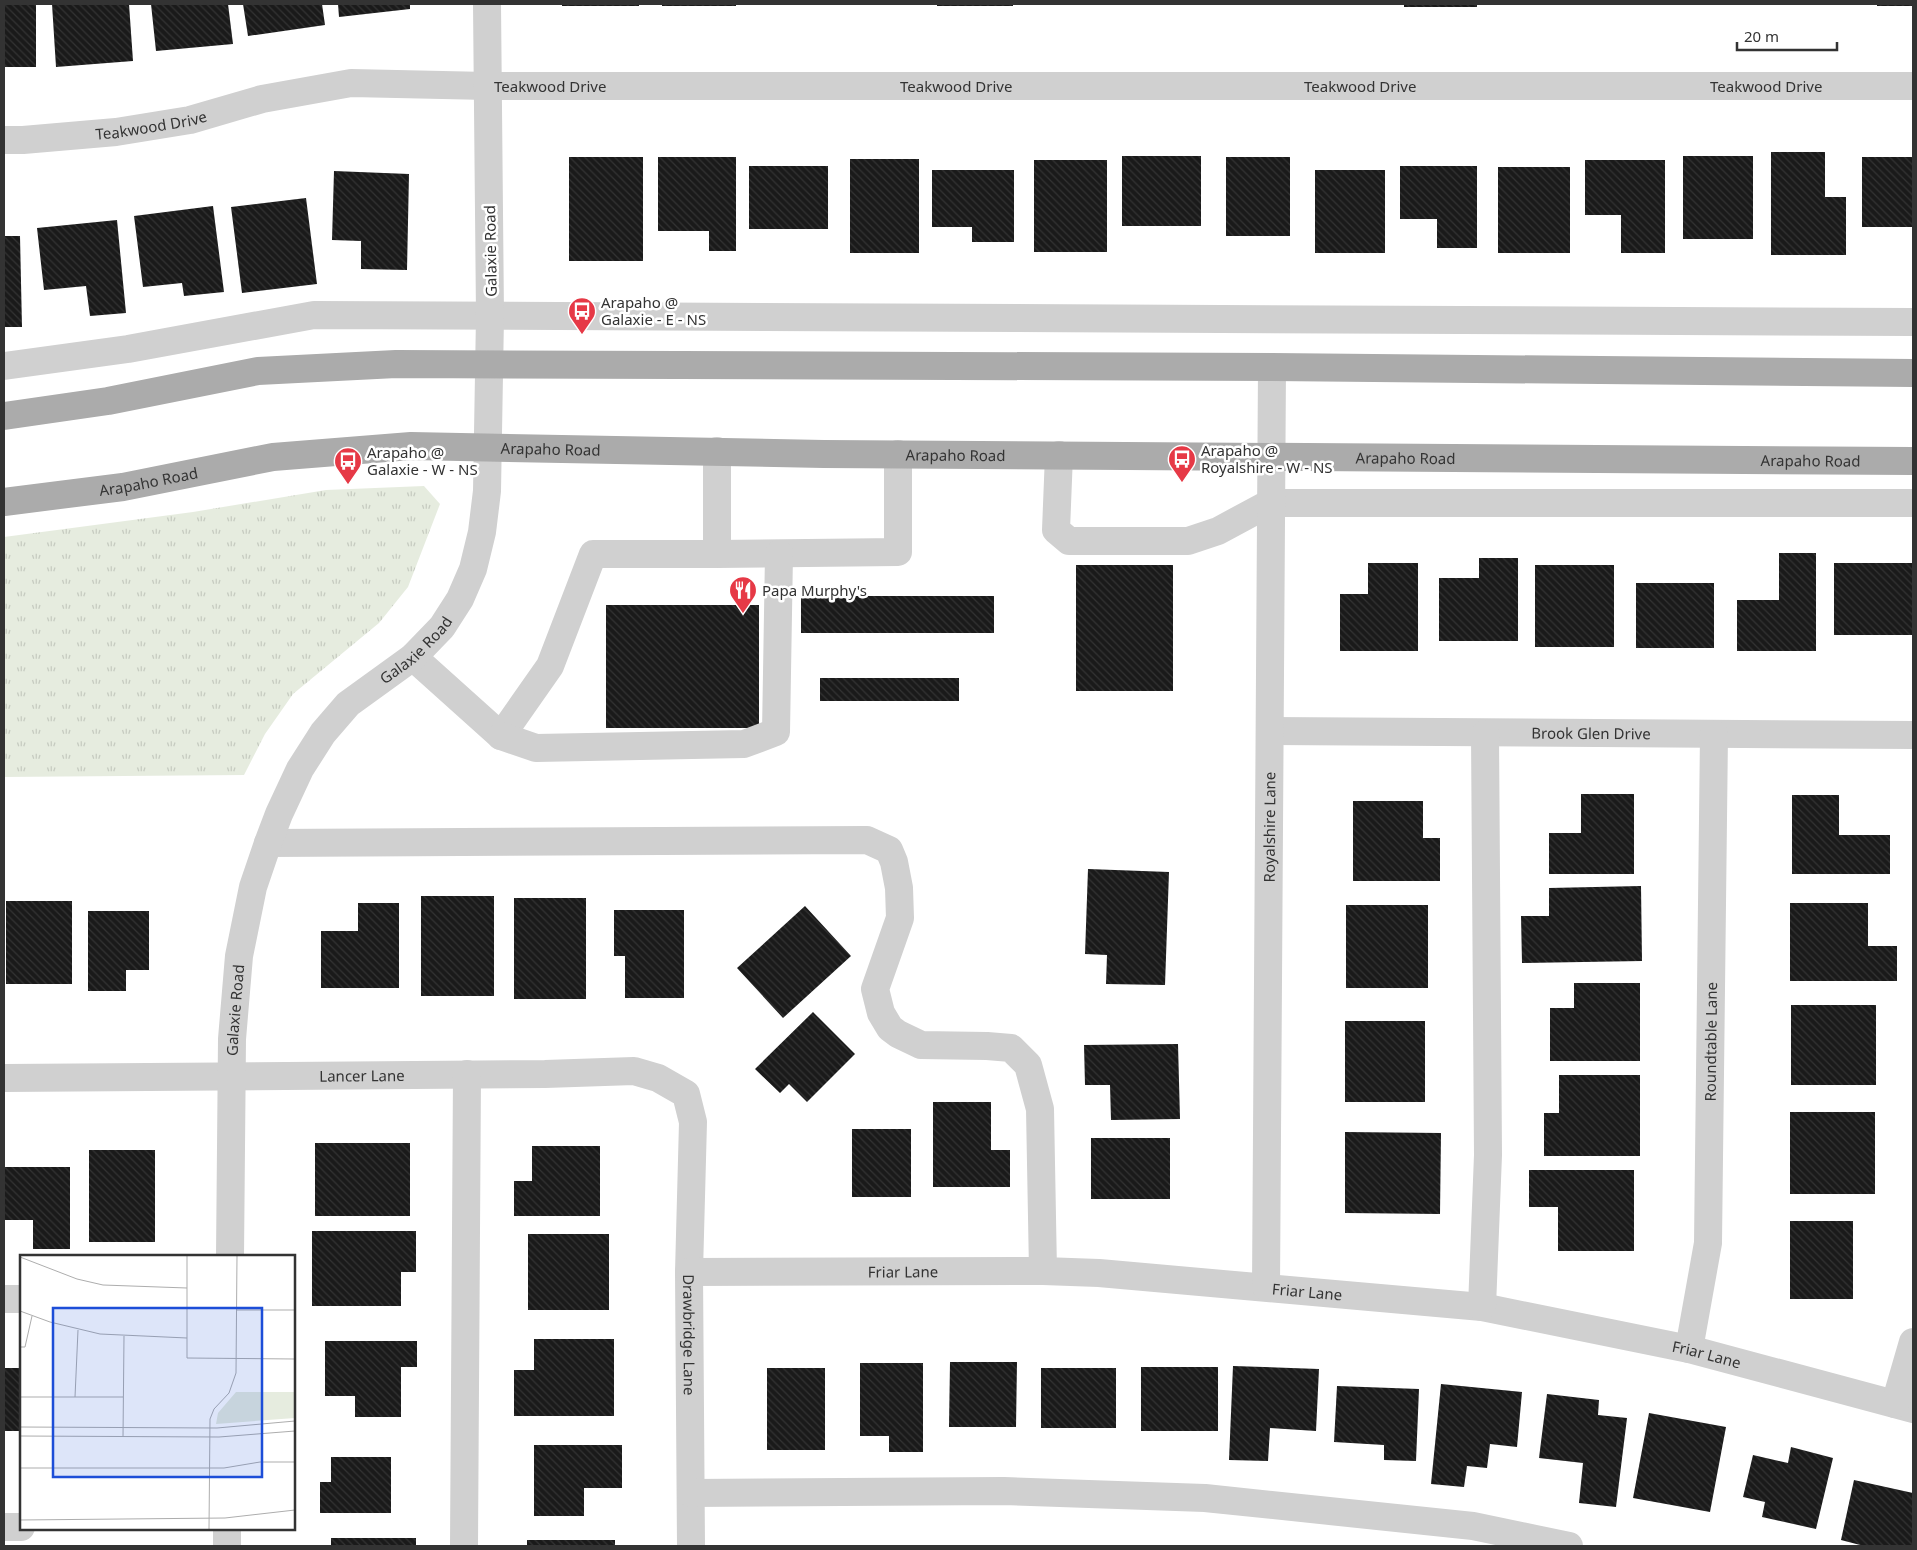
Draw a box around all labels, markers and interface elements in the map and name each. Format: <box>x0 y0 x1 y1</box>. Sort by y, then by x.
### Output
scale bar <box>1737 20 1837 52</box>
text: 20 m <box>1744 26 1779 46</box>
street label: Teakwood Drive <box>494 76 606 96</box>
street label: Teakwood Drive <box>900 76 1012 96</box>
street label: Teakwood Drive <box>1304 76 1416 96</box>
street label: Teakwood Drive <box>1710 76 1822 96</box>
street label: Teakwood Drive <box>95 106 209 144</box>
street label: Galaxie Road <box>479 205 501 297</box>
place label: Arapaho @ Galaxie - E - NS <box>601 292 706 329</box>
bus stop icon: Arapaho @ Galaxie - E - NS <box>567 296 597 335</box>
street label: Arapaho Road <box>500 438 601 460</box>
place label: Arapaho @ Royalshire - W - NS <box>1201 440 1333 477</box>
place label: Arapaho @ Galaxie - W - NS <box>367 442 478 479</box>
bus stop icon: Arapaho @ Royalshire - W - NS <box>1167 444 1197 483</box>
street label: Arapaho Road <box>906 445 1006 465</box>
bus stop icon: Arapaho @ Galaxie - W - NS <box>333 446 363 485</box>
street label: Arapaho Road <box>1356 447 1456 468</box>
street label: Arapaho Road <box>1761 450 1861 471</box>
street label: Arapaho Road <box>98 462 200 500</box>
restaurant icon: Papa Murphy's <box>728 575 758 614</box>
place label: Papa Murphy's <box>762 580 867 600</box>
street label: Galaxie Road <box>376 612 456 688</box>
street label: Brook Glen Drive <box>1531 723 1651 743</box>
street label: Royalshire Lane <box>1259 772 1279 882</box>
street label: Galaxie Road <box>222 963 248 1056</box>
street label: Roundtable Lane <box>1700 982 1721 1102</box>
street label: Lancer Lane <box>319 1065 405 1086</box>
inset map <box>20 1255 295 1530</box>
street label: Friar Lane <box>868 1261 938 1281</box>
street label: Drawbridge Lane <box>679 1274 700 1395</box>
street label: Friar Lane <box>1271 1278 1343 1305</box>
street label: Friar Lane <box>1670 1336 1743 1372</box>

